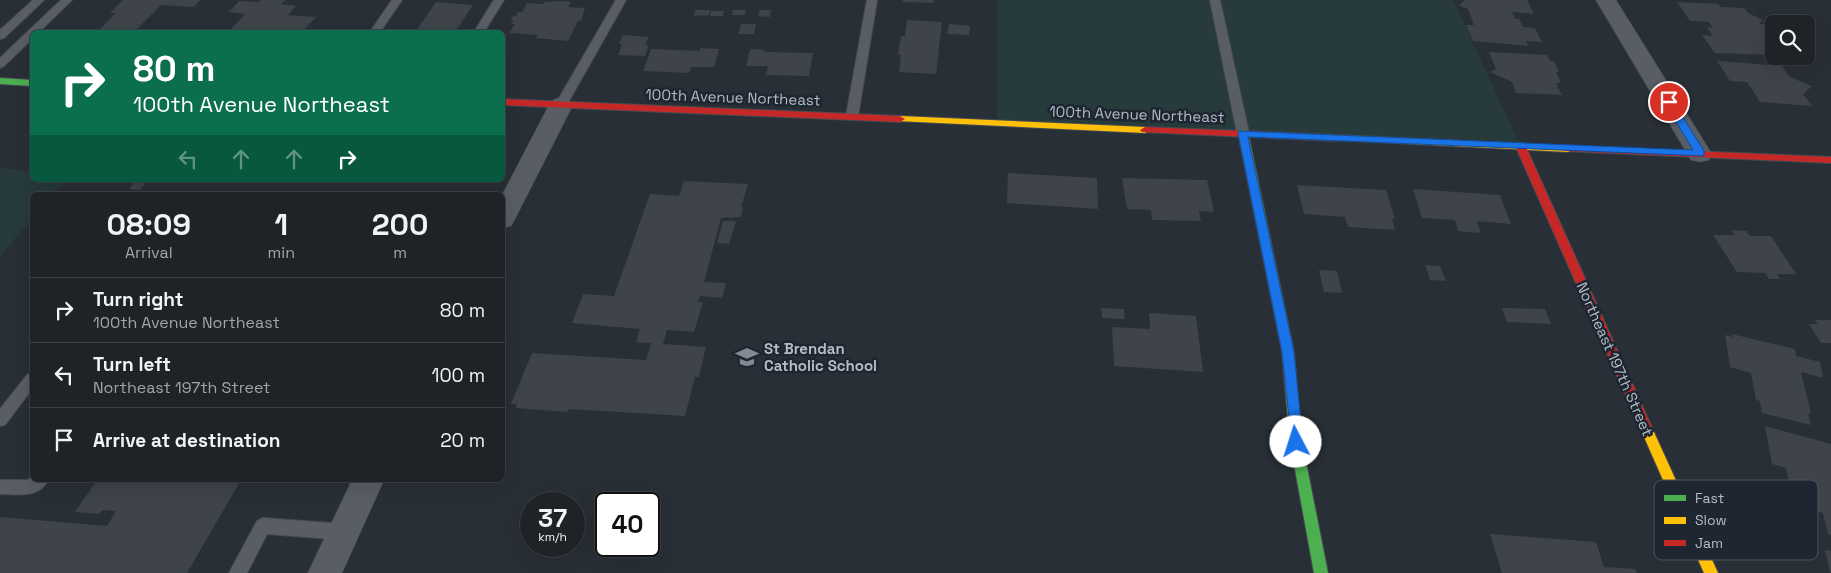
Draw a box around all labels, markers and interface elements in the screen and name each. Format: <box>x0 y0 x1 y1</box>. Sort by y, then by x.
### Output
map controls <box>1765 15 1815 65</box>
button: search <box>1765 15 1815 65</box>
text: 80 m <box>133 47 215 91</box>
icon: right <box>50 50 115 115</box>
pin <box>1648 81 1690 123</box>
street label: 100th Avenue Northeast <box>645 84 821 110</box>
icon: arrive <box>1655 88 1683 116</box>
text: 100th Avenue Northeast <box>133 90 390 118</box>
street label: 100th Avenue Northeast <box>1049 101 1225 127</box>
icon: left <box>174 145 202 173</box>
icon: ahead <box>227 145 255 173</box>
icon: ahead <box>280 145 308 173</box>
icon: right <box>333 145 361 173</box>
text: 08:09 <box>107 205 191 244</box>
text: 1 <box>275 205 288 244</box>
text: 200 <box>372 205 428 244</box>
text: Arrival <box>125 242 173 263</box>
text: min <box>268 242 295 263</box>
text: m <box>393 242 407 263</box>
street label: Northeast 197th Street <box>1572 279 1658 439</box>
text: Turn right <box>93 287 183 312</box>
icon: right <box>50 296 78 324</box>
text: 80 m <box>440 298 485 323</box>
text: 100th Avenue Northeast <box>93 312 280 333</box>
place label: St Brendan Catholic School <box>764 339 877 375</box>
school or university icon: St Brendan Catholic School <box>734 344 760 370</box>
text: Turn left <box>93 352 171 377</box>
icon: left <box>50 361 78 389</box>
text: 100 m <box>431 363 485 388</box>
text: Northeast 197th Street <box>93 377 270 398</box>
position arrow <box>1269 415 1321 467</box>
icon: arrive <box>50 426 78 454</box>
text: Arrive at destination <box>93 428 281 453</box>
text: 20 m <box>440 428 485 453</box>
legend <box>1654 480 1818 560</box>
text: Fast <box>1695 489 1724 507</box>
speed limit sign: 40 <box>595 492 660 557</box>
text: 37 <box>538 502 567 534</box>
text: Slow <box>1695 511 1727 529</box>
text: km/h <box>538 529 567 545</box>
text: Jam <box>1695 534 1723 552</box>

